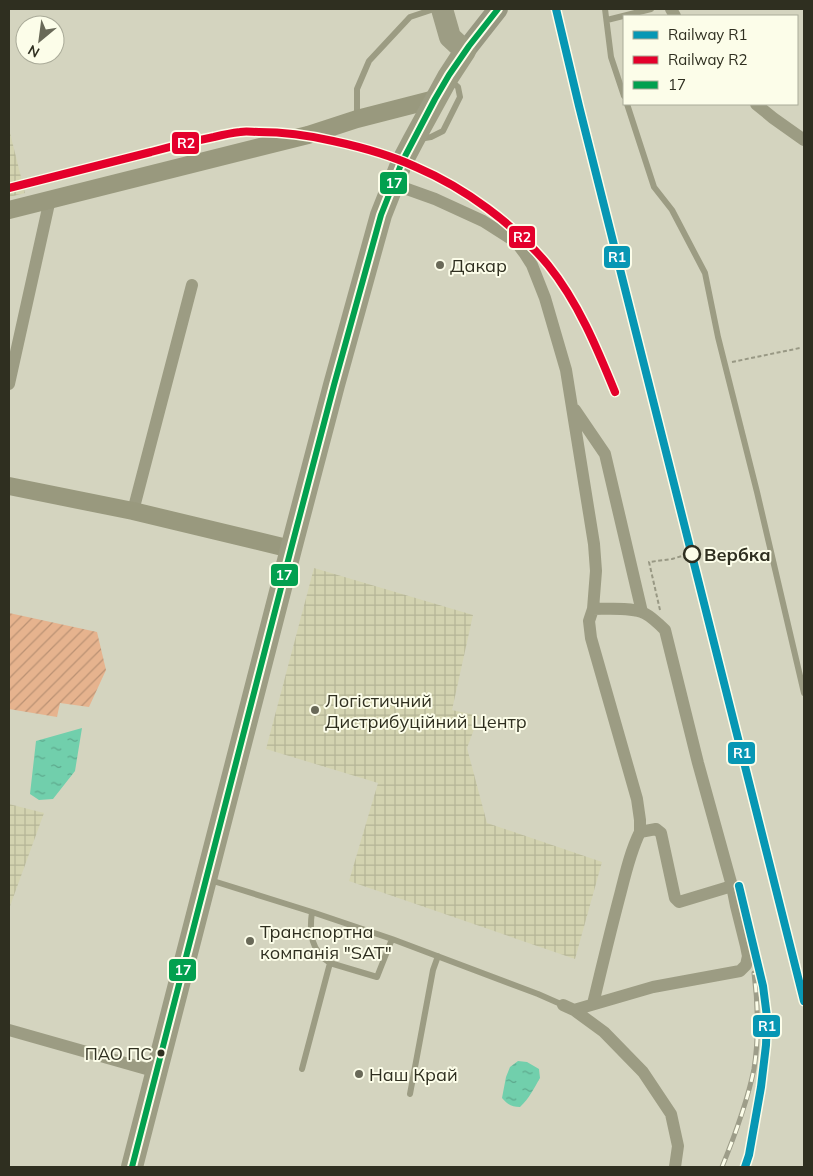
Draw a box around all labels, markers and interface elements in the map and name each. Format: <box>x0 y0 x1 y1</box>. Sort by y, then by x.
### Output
north arrow <box>15 15 65 65</box>
legend <box>623 15 798 105</box>
text: Railway R1 <box>668 25 748 44</box>
text: N <box>25 41 43 62</box>
text: Railway R2 <box>668 50 748 69</box>
text: 17 <box>668 75 686 94</box>
line badge: R2 <box>171 131 200 155</box>
text: R2 <box>177 134 195 152</box>
line badge: 17 <box>379 171 408 195</box>
text: 17 <box>386 174 402 192</box>
line badge: R2 <box>508 225 536 249</box>
text: R2 <box>513 228 531 246</box>
line badge: R1 <box>603 245 631 269</box>
text: R1 <box>608 248 626 266</box>
place label: Дакар <box>450 254 507 277</box>
marker: Дакар <box>434 259 446 271</box>
place label: Вербка <box>704 543 771 566</box>
marker: Вербка <box>683 545 701 563</box>
line badge: 17 <box>270 563 299 587</box>
text: 17 <box>276 566 292 584</box>
place label: Логістичний Дистрибуційний Центр <box>325 689 527 733</box>
marker: Логістичний Дистрибуційний Центр <box>309 704 321 716</box>
line badge: R1 <box>727 741 756 765</box>
text: R1 <box>733 744 751 762</box>
place label: Транспортна компанія "SAT" <box>260 920 392 964</box>
marker: Транспортна компанія "SAT" <box>244 935 256 947</box>
line badge: 17 <box>168 958 197 982</box>
text: 17 <box>175 961 191 979</box>
line badge: R1 <box>752 1014 781 1038</box>
text: R1 <box>758 1017 776 1035</box>
place label: ПАО ПС <box>85 1043 152 1064</box>
marker: ПАО ПС <box>156 1048 166 1058</box>
place label: Наш Край <box>369 1063 458 1086</box>
marker: Наш Край <box>353 1068 365 1080</box>

